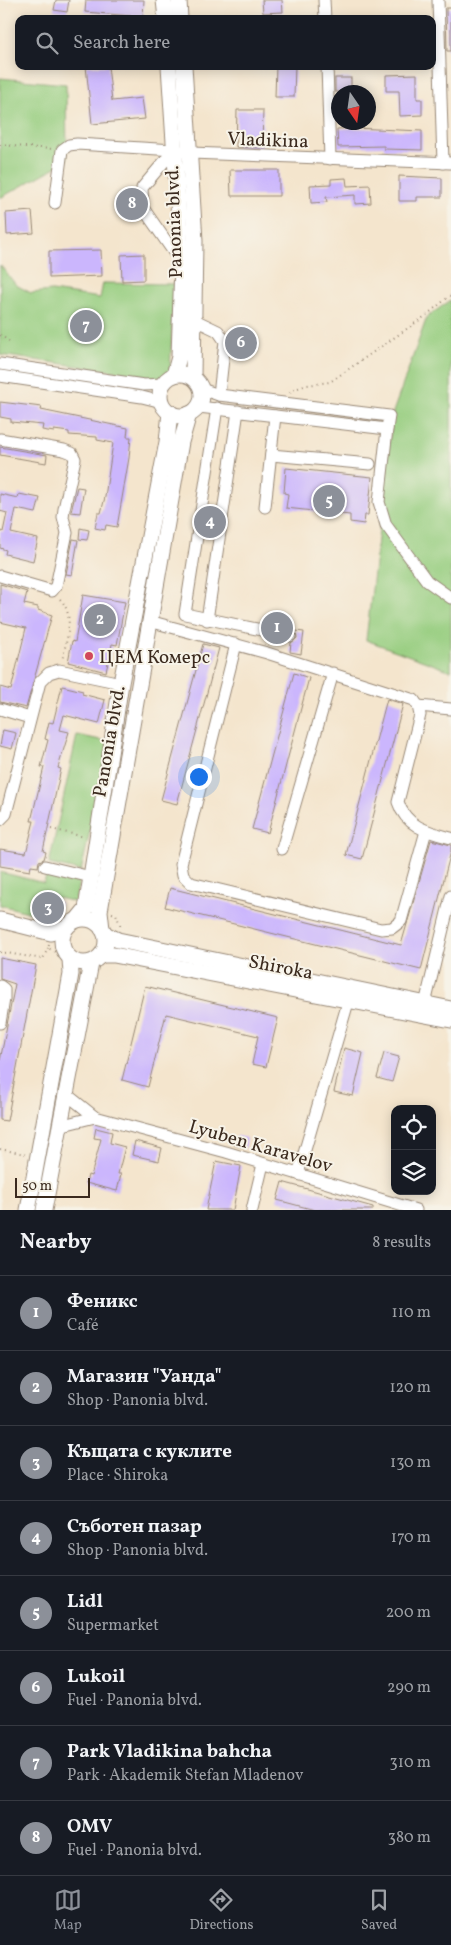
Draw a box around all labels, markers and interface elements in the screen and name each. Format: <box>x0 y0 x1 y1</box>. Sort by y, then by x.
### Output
search box <box>15 15 436 70</box>
icon: search <box>33 29 61 57</box>
text: Search here <box>73 30 170 56</box>
north arrow <box>331 85 376 130</box>
street label: Vladikina <box>227 127 309 155</box>
street label: Panonia blvd. <box>160 165 190 279</box>
pin: 8 <box>116 185 148 223</box>
pin: 7 <box>70 307 102 345</box>
pin: 6 <box>225 324 257 362</box>
pin: 5 <box>313 482 345 520</box>
pin: 4 <box>194 503 226 541</box>
pin: 2 <box>84 601 116 639</box>
pin: 1 <box>261 609 293 647</box>
place label: ЦЕМ Комерс <box>99 645 210 671</box>
marker: ЦЕМ Комерс <box>83 650 95 662</box>
street label: Panonia blvd. <box>87 683 133 799</box>
your location <box>186 764 212 790</box>
pin: 3 <box>32 889 64 927</box>
street label: Shiroka <box>246 949 315 987</box>
map controls <box>391 1105 436 1195</box>
button: locate <box>391 1105 436 1150</box>
street label: Lyuben Karavelov <box>185 1114 335 1180</box>
button: layers <box>391 1150 436 1195</box>
scale bar <box>15 1175 90 1198</box>
text: 50 m <box>22 1177 52 1196</box>
text: Nearby <box>20 1228 91 1257</box>
text: 8 results <box>372 1232 431 1254</box>
text: Феникс <box>67 1289 138 1315</box>
text: 1 <box>33 1302 39 1324</box>
text: 110 m <box>392 1302 431 1324</box>
text: Café <box>67 1315 98 1337</box>
text: Магазин "Уанда" <box>67 1364 222 1390</box>
text: 2 <box>32 1377 40 1399</box>
text: 120 m <box>389 1377 431 1399</box>
text: Shop · Panonia blvd. <box>67 1390 208 1412</box>
text: Къщата с куклите <box>67 1439 232 1465</box>
text: 3 <box>32 1452 40 1474</box>
text: 130 m <box>390 1452 431 1474</box>
text: Place · Shiroka <box>67 1465 168 1487</box>
text: Съботен пазар <box>67 1514 202 1540</box>
text: 4 <box>31 1527 41 1549</box>
text: 170 m <box>391 1527 431 1549</box>
text: Shop · Panonia blvd. <box>67 1540 208 1562</box>
text: Lidl <box>67 1589 103 1615</box>
text: 5 <box>32 1602 40 1624</box>
text: 200 m <box>386 1602 431 1624</box>
text: Supermarket <box>67 1615 159 1637</box>
text: Lukoil <box>67 1664 125 1690</box>
text: 6 <box>32 1677 40 1699</box>
text: 290 m <box>387 1677 431 1699</box>
text: Fuel · Panonia blvd. <box>67 1690 202 1712</box>
text: Park Vladikina bahcha <box>67 1739 272 1765</box>
text: 7 <box>32 1752 40 1774</box>
text: 310 m <box>390 1752 431 1774</box>
text: Park · Akademik Stefan Mladenov <box>67 1765 303 1787</box>
text: OMV <box>67 1814 112 1840</box>
text: 8 <box>32 1827 40 1849</box>
text: 380 m <box>388 1827 431 1849</box>
text: Fuel · Panonia blvd. <box>67 1840 202 1862</box>
tab: Map <box>54 1886 82 1935</box>
tab: Directions <box>189 1886 254 1935</box>
tab: Saved <box>361 1886 397 1935</box>

